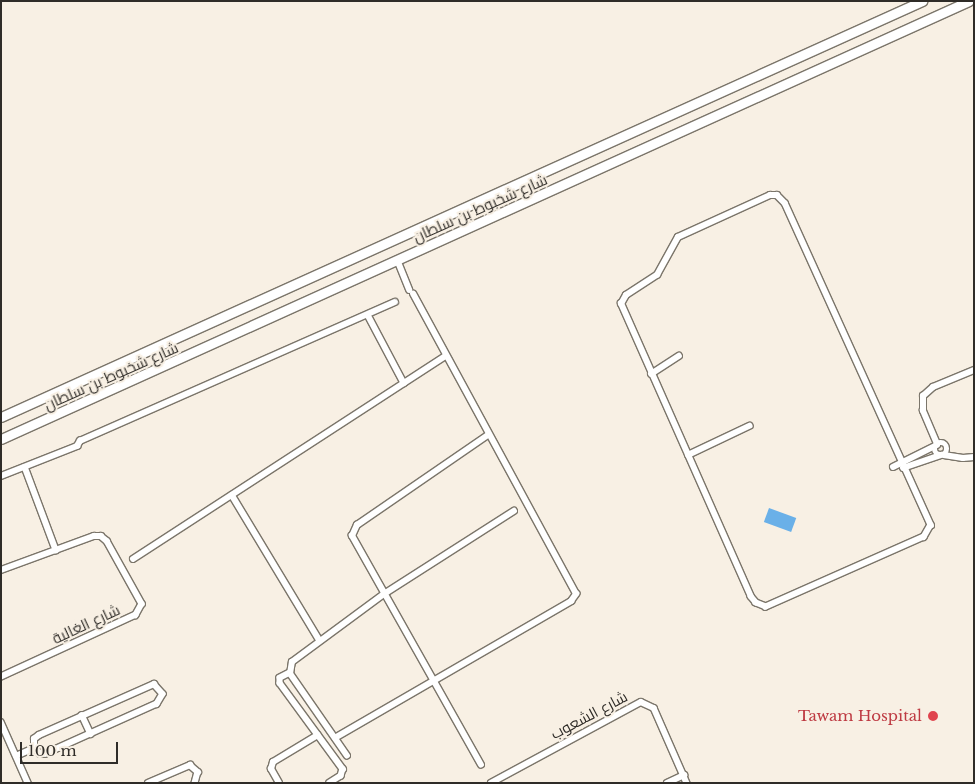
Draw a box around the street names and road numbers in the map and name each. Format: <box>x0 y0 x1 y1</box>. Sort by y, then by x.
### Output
street label: شارع شخبوط بن سلطان <box>410 170 550 246</box>
street label: شارع شخبوط بن سلطان <box>41 338 181 414</box>
street label: شارع الغالية <box>49 600 123 648</box>
street label: شارع الشعوب <box>547 687 631 743</box>

